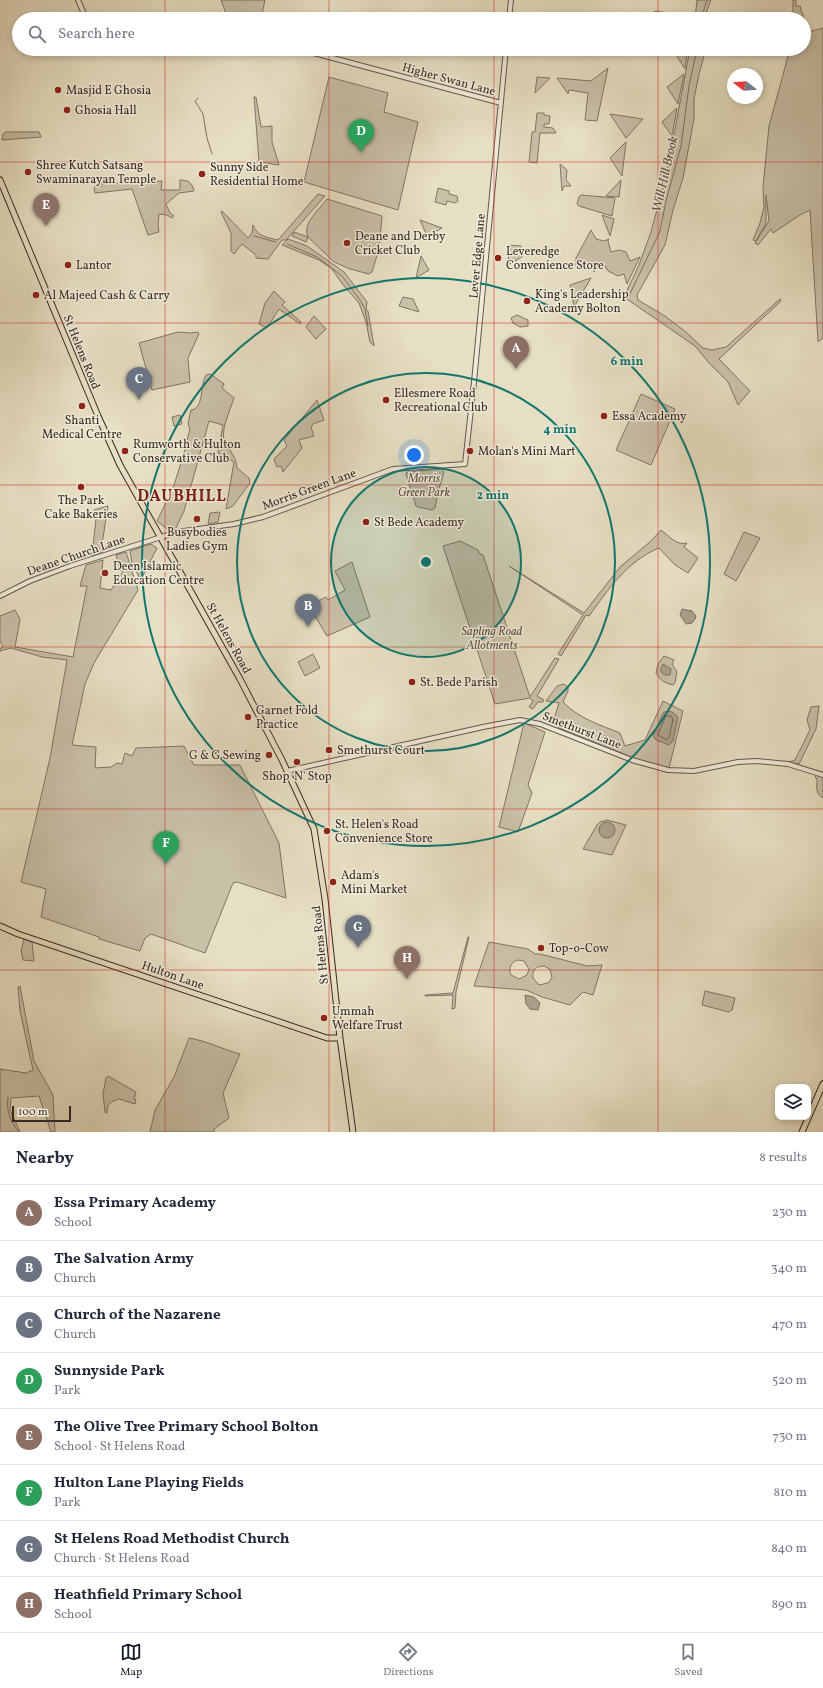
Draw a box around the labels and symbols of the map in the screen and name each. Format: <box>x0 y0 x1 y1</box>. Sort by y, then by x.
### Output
street label: Higher Swan Lane <box>400 60 497 100</box>
north arrow <box>727 68 763 104</box>
place label: Masjid E Ghosia <box>66 83 151 99</box>
marker: Masjid E Ghosia <box>53 85 63 95</box>
place label: Ghosia Hall <box>75 103 137 119</box>
marker: Ghosia Hall <box>62 105 72 115</box>
pin: D <box>348 119 374 152</box>
water label: Will Hill Brook <box>648 135 683 214</box>
place label: Shree Kutch Satsang Swaminarayan Temple <box>36 158 156 188</box>
place label: Sunny Side Residential Home <box>210 160 304 190</box>
marker: Shree Kutch Satsang Swaminarayan Temple <box>23 167 33 177</box>
marker: Sunny Side Residential Home <box>197 169 207 179</box>
pin: E <box>33 193 59 226</box>
street label: Lever Edge Lane <box>466 213 490 299</box>
place label: Deane and Derby Cricket Club <box>355 229 446 259</box>
marker: Deane and Derby Cricket Club <box>342 238 352 248</box>
place label: Leveredge Convenience Store <box>506 244 604 274</box>
marker: Leveredge Convenience Store <box>493 253 503 263</box>
place label: Lantor <box>76 258 111 274</box>
marker: Lantor <box>63 260 73 270</box>
place label: King's Leadership Academy Bolton <box>535 287 629 317</box>
place label: Al Majeed Cash & Carry <box>44 288 170 304</box>
marker: Al Majeed Cash & Carry <box>31 290 41 300</box>
marker: King's Leadership Academy Bolton <box>522 296 532 306</box>
street label: St Helens Road <box>59 313 103 392</box>
pin: A <box>503 336 529 369</box>
text: 6 min <box>611 354 643 370</box>
pin: C <box>126 367 152 400</box>
place label: Ellesmere Road Recreational Club <box>394 386 488 416</box>
marker: Ellesmere Road Recreational Club <box>381 395 391 405</box>
marker: Shanti Medical Centre <box>77 401 87 411</box>
place label: Essa Academy <box>612 409 687 425</box>
marker: Essa Academy <box>599 411 609 421</box>
place label: Shanti Medical Centre <box>42 413 122 443</box>
text: 4 min <box>543 422 577 438</box>
place label: Rumworth & Hulton Conservative Club <box>133 437 241 467</box>
place label: Molan's Mini Mart <box>478 444 576 460</box>
your location <box>404 445 424 465</box>
marker: Rumworth & Hulton Conservative Club <box>120 446 130 456</box>
marker: Molan's Mini Mart <box>465 446 475 456</box>
street label: Morris Green Lane <box>260 465 359 514</box>
park label: Morris Green Park <box>398 471 450 501</box>
marker: The Park Cake Bakeries <box>76 482 86 492</box>
district label: DAUBHILL <box>137 486 227 508</box>
text: 2 min <box>477 488 509 504</box>
place label: The Park Cake Bakeries <box>44 493 118 523</box>
marker: Busybodies Ladies Gym <box>192 514 202 524</box>
place label: St Bede Academy <box>374 515 464 531</box>
marker: St Bede Academy <box>361 517 371 527</box>
place label: Busybodies Ladies Gym <box>166 525 228 555</box>
street label: Deane Church Lane <box>25 532 128 580</box>
centre of rings <box>419 555 433 569</box>
place label: Deen Islamic Education Centre <box>113 559 205 589</box>
marker: Deen Islamic Education Centre <box>100 568 110 578</box>
pin: B <box>295 594 321 627</box>
street label: St Helens Road <box>202 600 254 677</box>
park label: Sapling Road Allotments <box>462 624 523 654</box>
place label: St. Bede Parish <box>420 675 498 691</box>
marker: St. Bede Parish <box>407 677 417 687</box>
place label: Garnet Fold Practice <box>256 703 318 733</box>
street label: Smethurst Lane <box>540 709 624 753</box>
marker: Garnet Fold Practice <box>243 712 253 722</box>
place label: Smethurst Court <box>337 743 425 759</box>
marker: Smethurst Court <box>324 745 334 755</box>
place label: G & G Sewing <box>189 748 261 764</box>
marker: G & G Sewing <box>264 750 274 760</box>
marker: Shop 'N' Stop <box>292 757 302 767</box>
place label: Shop 'N' Stop <box>262 769 332 785</box>
place label: St. Helen's Road Convenience Store <box>335 817 433 847</box>
marker: St. Helen's Road Convenience Store <box>322 826 332 836</box>
pin: F <box>153 831 179 864</box>
place label: Adam's Mini Market <box>341 868 407 898</box>
marker: Adam's Mini Market <box>328 877 338 887</box>
street label: St Helens Road <box>309 905 333 985</box>
pin: G <box>345 915 371 948</box>
place label: Top-o-Cow <box>549 941 609 957</box>
marker: Top-o-Cow <box>536 943 546 953</box>
pin: H <box>394 946 420 979</box>
street label: Hulton Lane <box>139 958 206 994</box>
place label: Ummah Welfare Trust <box>332 1004 403 1034</box>
marker: Ummah Welfare Trust <box>319 1013 329 1023</box>
scale bar <box>12 1104 71 1123</box>

